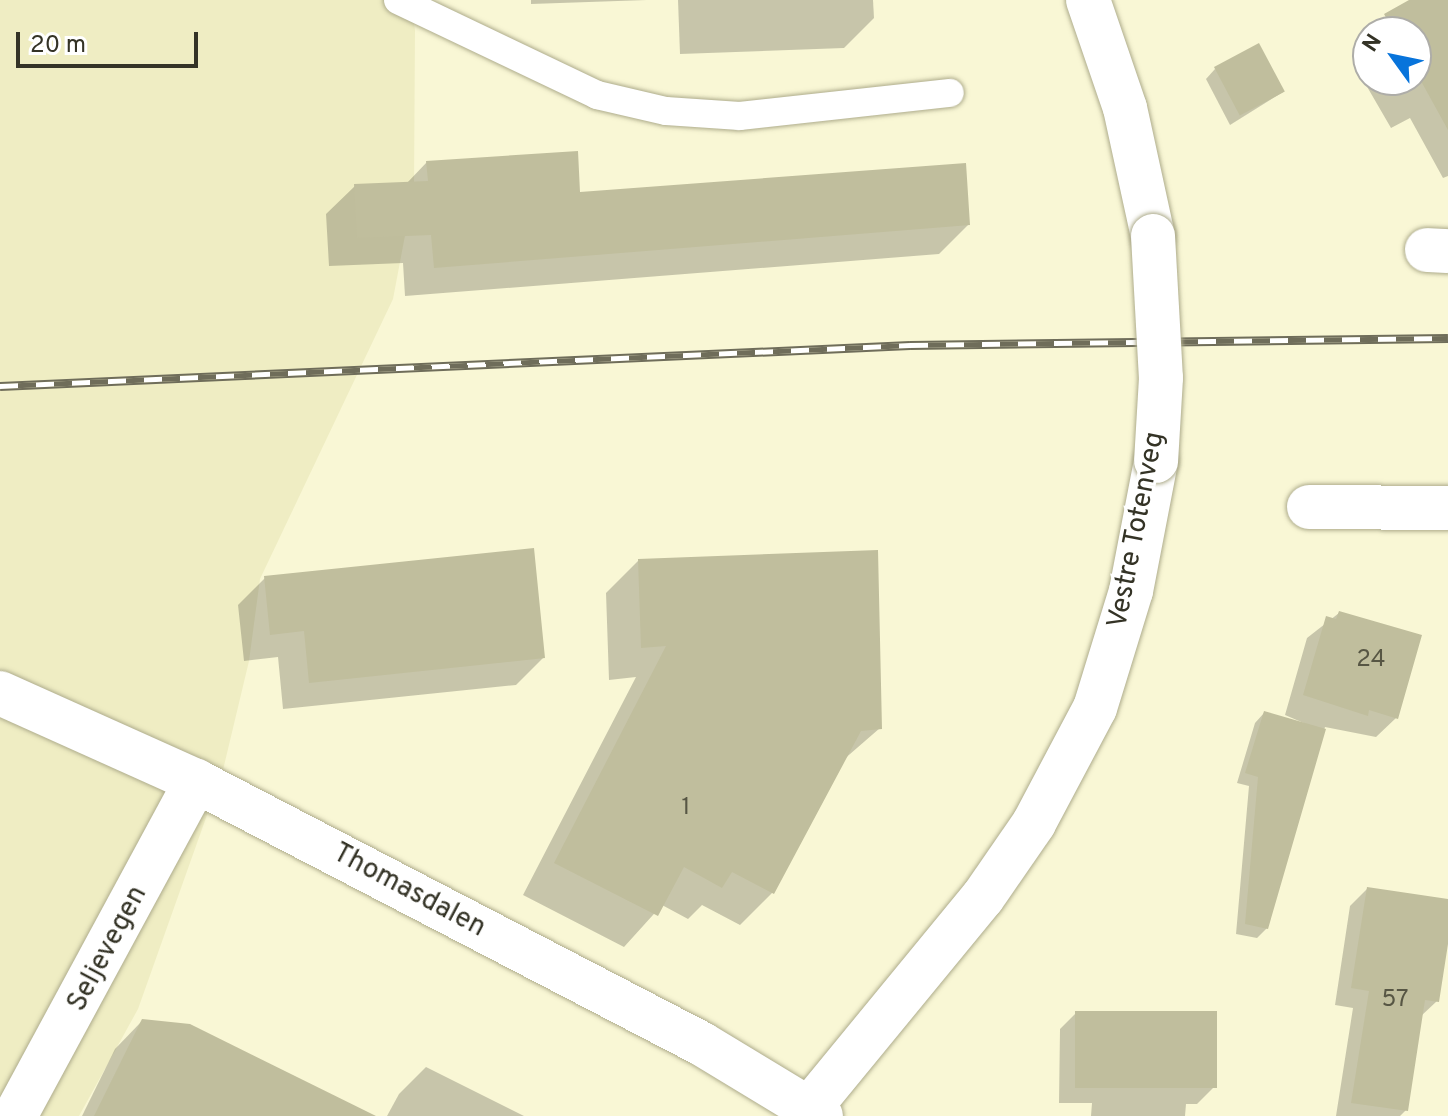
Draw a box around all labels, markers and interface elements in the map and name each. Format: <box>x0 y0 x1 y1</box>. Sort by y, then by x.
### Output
scale bar <box>20 16 202 66</box>
north arrow <box>1352 16 1432 96</box>
text: N <box>1358 30 1389 58</box>
text: 20 m <box>30 31 86 61</box>
street label: Vestre Totenveg <box>1101 428 1173 632</box>
house number: 24 <box>1356 647 1386 675</box>
house number: 1 <box>682 795 690 823</box>
street label: Thomasdalen <box>327 837 491 945</box>
street label: Seljevegen <box>61 880 155 1018</box>
house number: 57 <box>1381 987 1409 1015</box>

